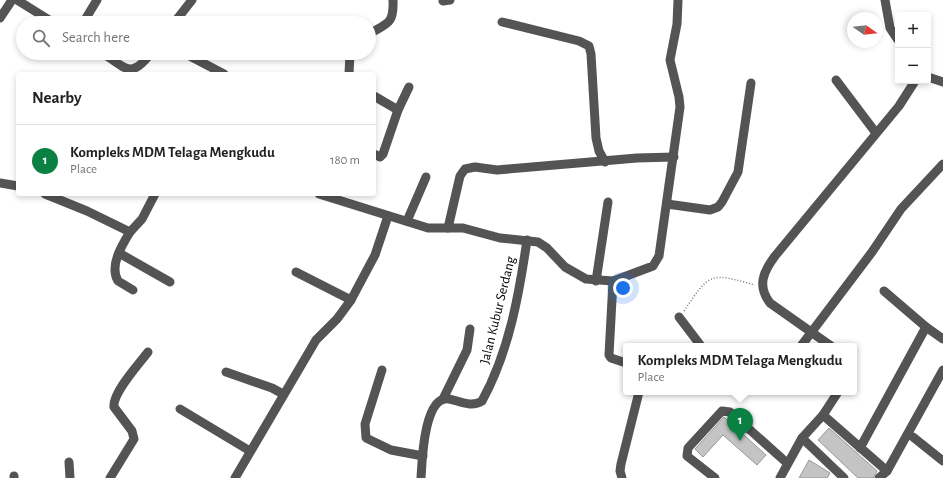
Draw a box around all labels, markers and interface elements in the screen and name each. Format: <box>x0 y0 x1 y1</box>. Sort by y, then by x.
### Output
north arrow <box>847 12 883 48</box>
map controls <box>895 12 931 84</box>
button: + <box>895 12 931 48</box>
search box <box>16 16 376 60</box>
icon: search <box>30 27 52 49</box>
text: Search here <box>62 30 130 45</box>
button: − <box>895 48 931 84</box>
text: Nearby <box>32 89 82 106</box>
text: Kompleks MDM Telaga Mengkudu <box>70 145 275 160</box>
text: 1 <box>43 154 47 167</box>
text: 180 m <box>330 154 360 167</box>
text: Place <box>70 163 97 176</box>
street label: Jalan Kubur Serdang <box>478 255 518 365</box>
your location <box>613 278 633 298</box>
popup <box>623 343 857 395</box>
text: Kompleks MDM Telaga Mengkudu <box>638 353 842 368</box>
text: Place <box>638 371 665 384</box>
pin: 1 <box>727 408 753 441</box>

